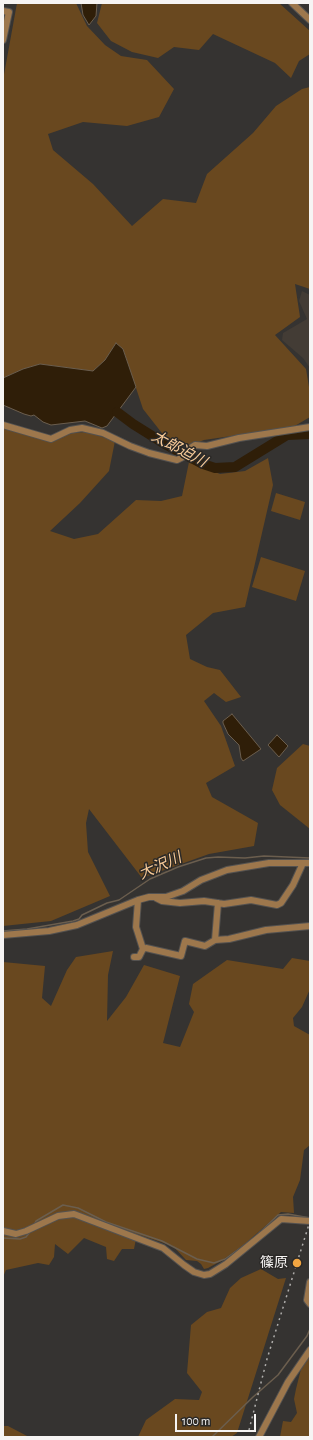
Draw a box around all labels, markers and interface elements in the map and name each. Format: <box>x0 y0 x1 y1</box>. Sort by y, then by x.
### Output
water label: 太郎迫川 <box>148 427 210 471</box>
water label: 大沢川 <box>136 849 184 883</box>
place label: 篠原 <box>260 1255 288 1271</box>
marker: 篠原 <box>291 1257 303 1269</box>
scale bar <box>177 1406 258 1432</box>
text: 100 m <box>182 1415 210 1427</box>

